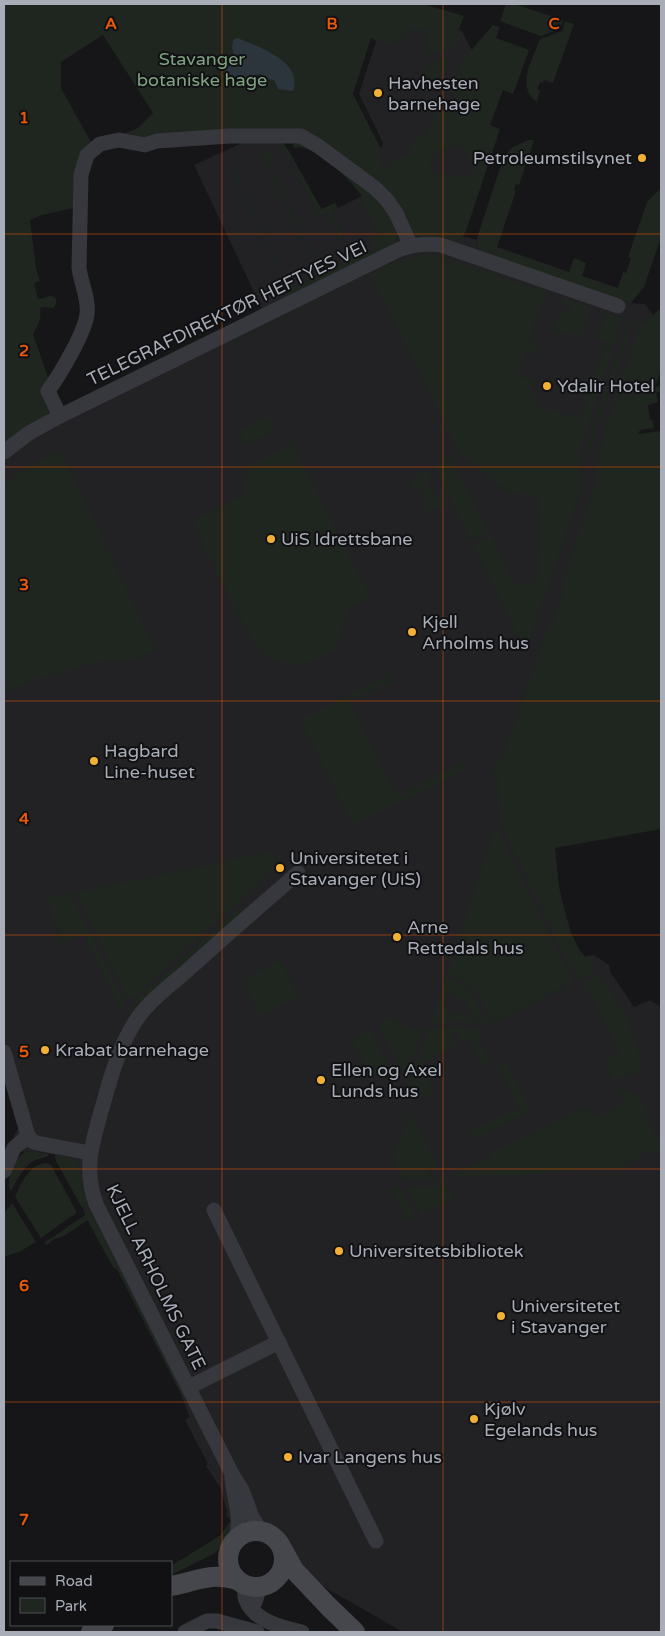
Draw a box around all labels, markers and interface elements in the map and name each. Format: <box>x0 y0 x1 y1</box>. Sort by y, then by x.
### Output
text: A <box>105 14 117 34</box>
text: B <box>326 14 338 34</box>
text: C <box>548 14 560 34</box>
park label: Stavanger botaniske hage <box>137 48 267 91</box>
place label: Havhesten barnehage <box>388 72 480 115</box>
marker: Havhesten barnehage <box>372 87 384 99</box>
text: 1 <box>19 108 29 128</box>
place label: Petroleumstilsynet <box>473 147 632 169</box>
marker: Petroleumstilsynet <box>636 152 648 164</box>
street label: TELEGRAFDIREKTØR HEFTYES VEI <box>84 236 370 390</box>
text: 2 <box>19 341 29 361</box>
place label: Ydalir Hotel <box>557 375 655 397</box>
marker: Ydalir Hotel <box>541 380 553 392</box>
place label: UiS Idrettsbane <box>281 528 413 550</box>
marker: UiS Idrettsbane <box>265 533 277 545</box>
text: 3 <box>19 575 29 595</box>
place label: Kjell Arholms hus <box>422 611 529 654</box>
marker: Kjell Arholms hus <box>406 626 418 638</box>
place label: Hagbard Line-huset <box>104 740 195 783</box>
marker: Hagbard Line-huset <box>88 755 100 767</box>
text: 4 <box>19 809 29 829</box>
place label: Universitetet i Stavanger (UiS) <box>290 847 421 890</box>
marker: Universitetet i Stavanger (UiS) <box>274 862 286 874</box>
place label: Arne Rettedals hus <box>407 916 524 959</box>
marker: Arne Rettedals hus <box>391 931 403 943</box>
place label: Krabat barnehage <box>55 1039 209 1061</box>
text: 5 <box>19 1042 29 1062</box>
marker: Krabat barnehage <box>39 1044 51 1056</box>
place label: Ellen og Axel Lunds hus <box>331 1059 442 1102</box>
marker: Ellen og Axel Lunds hus <box>315 1074 327 1086</box>
street label: KJELL ARHOLMS GATE <box>101 1181 211 1373</box>
place label: Universitetsbibliotek <box>349 1240 524 1262</box>
marker: Universitetsbibliotek <box>333 1245 345 1257</box>
text: 6 <box>19 1276 29 1296</box>
place label: Universitetet i Stavanger <box>511 1295 620 1338</box>
marker: Universitetet i Stavanger <box>495 1310 507 1322</box>
place label: Kjølv Egelands hus <box>484 1398 598 1441</box>
marker: Kjølv Egelands hus <box>468 1413 480 1425</box>
place label: Ivar Langens hus <box>298 1446 442 1468</box>
marker: Ivar Langens hus <box>282 1451 294 1463</box>
text: 7 <box>19 1510 29 1530</box>
legend <box>10 1561 172 1626</box>
text: Road <box>55 1572 93 1590</box>
text: Park <box>55 1597 87 1615</box>

